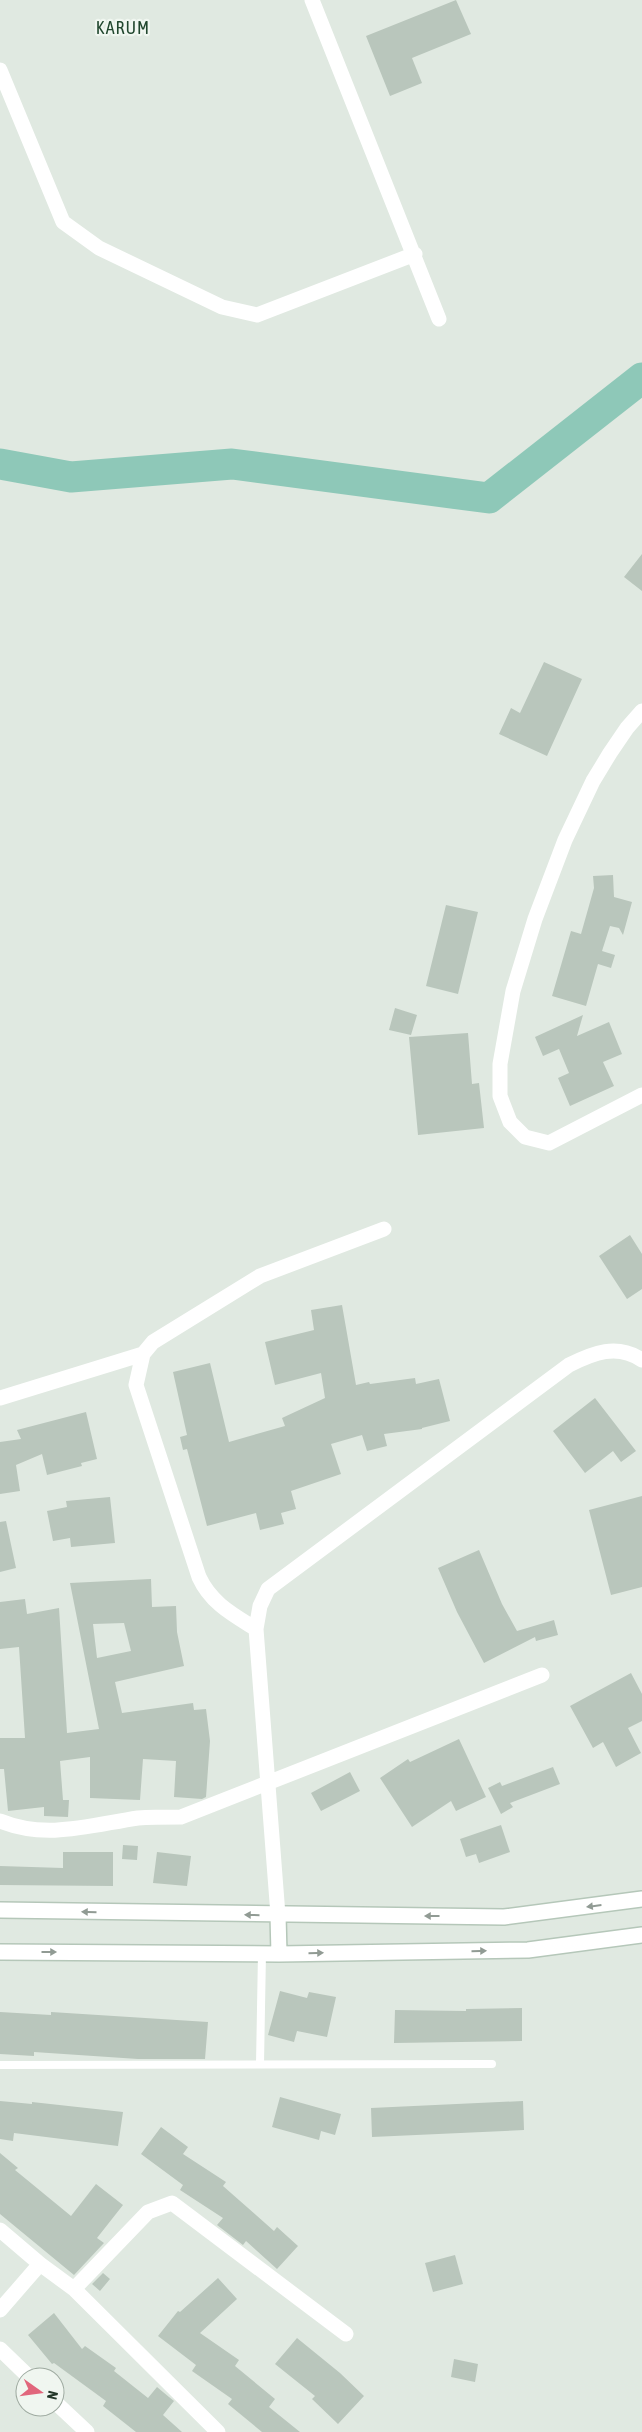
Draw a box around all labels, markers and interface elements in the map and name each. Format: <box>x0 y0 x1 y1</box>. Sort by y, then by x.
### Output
district label: KARUM <box>96 17 150 38</box>
one-way arrow <box>585 1902 601 1910</box>
one-way arrow <box>81 1908 97 1916</box>
one-way arrow <box>244 1911 260 1919</box>
one-way arrow <box>424 1912 440 1920</box>
one-way arrow <box>471 1946 487 1954</box>
one-way arrow <box>41 1948 57 1956</box>
one-way arrow <box>308 1949 324 1957</box>
north arrow <box>15 2367 65 2417</box>
text: N <box>44 2389 61 2401</box>

